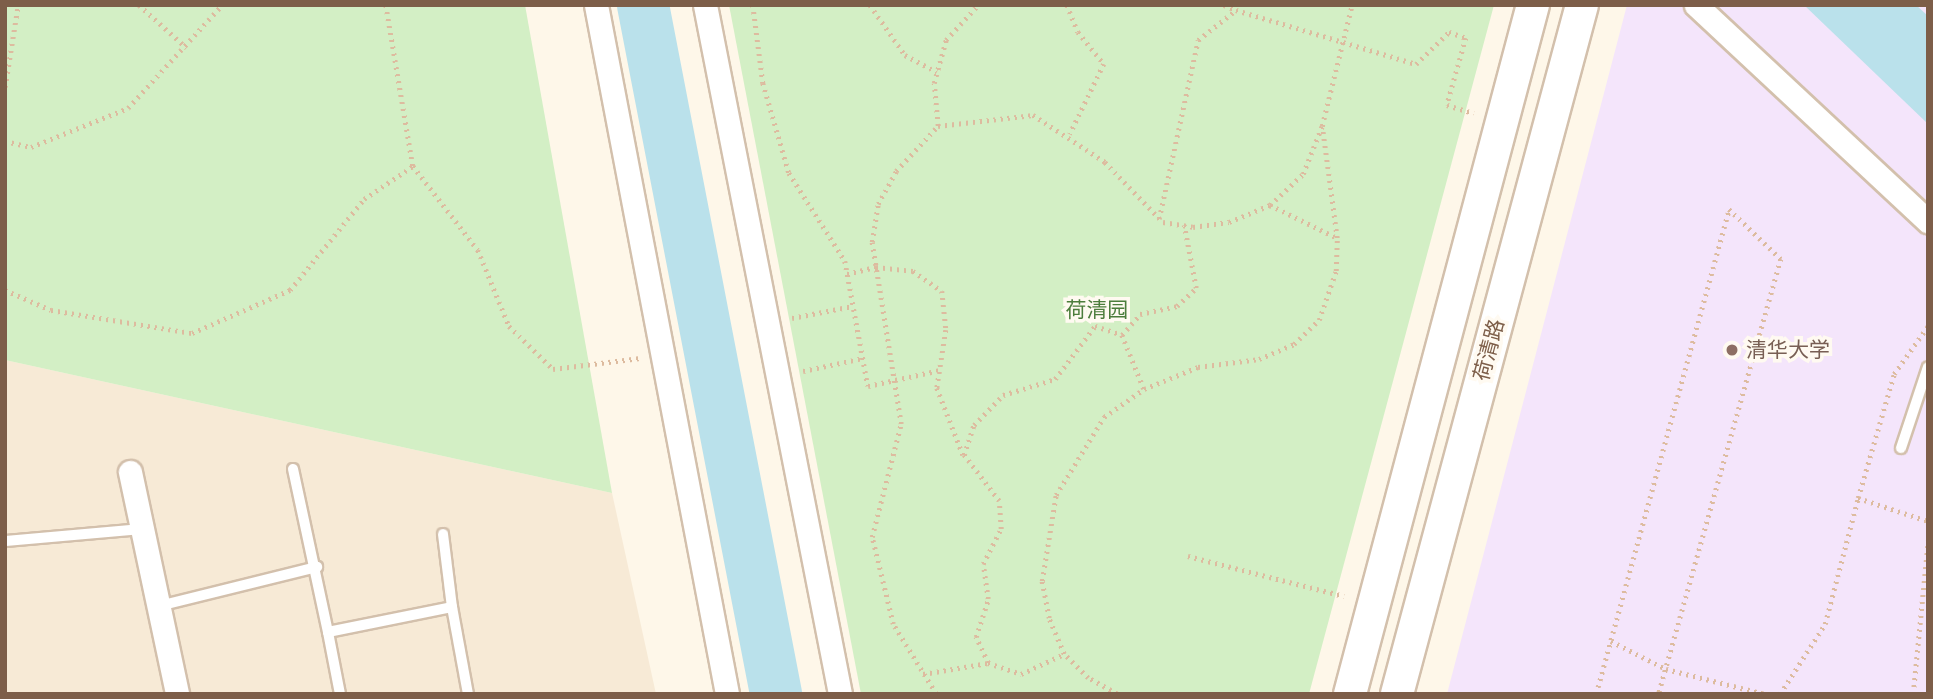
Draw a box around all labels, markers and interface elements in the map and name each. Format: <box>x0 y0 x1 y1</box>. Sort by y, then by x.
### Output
park label: 荷清园 <box>1066 297 1128 323</box>
street label: 荷清路 <box>1469 316 1509 384</box>
place label: 清华大学 <box>1746 337 1830 363</box>
marker: 清华大学 <box>1724 342 1740 358</box>

